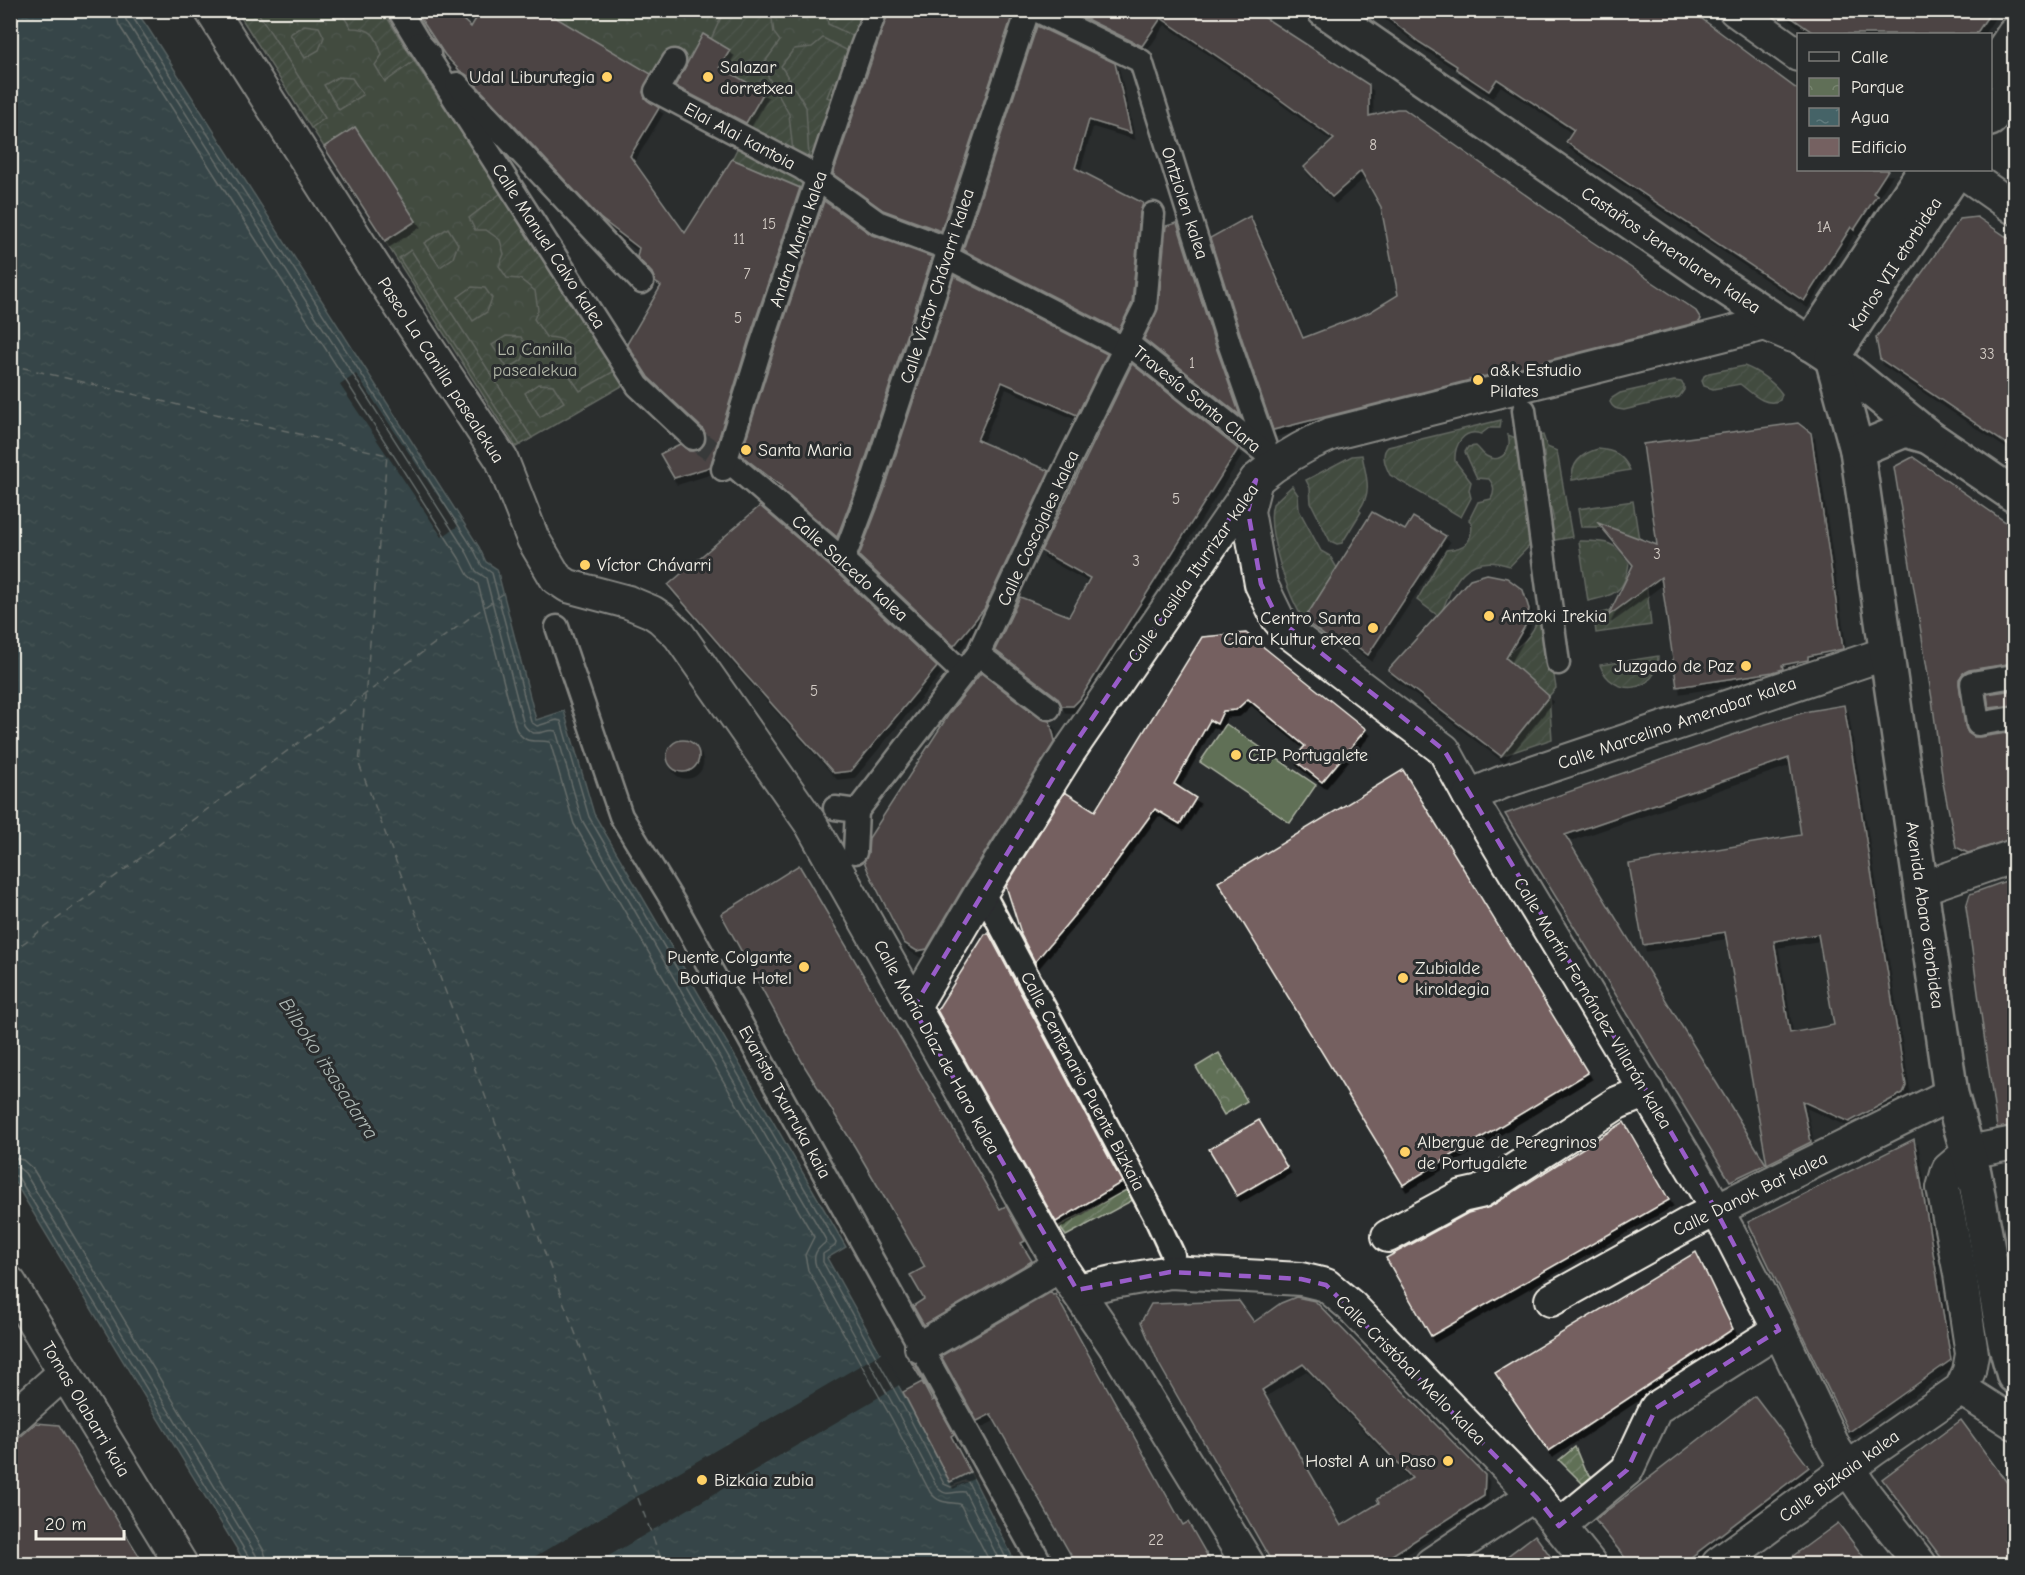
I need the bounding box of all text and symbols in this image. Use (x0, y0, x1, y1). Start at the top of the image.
legend (1797, 33, 1992, 171)
text: Calle (1851, 47, 1888, 68)
place label: Salazar dorretxea (720, 57, 794, 99)
place label: Udal Liburutegia (469, 67, 595, 88)
marker: Udal Liburutegia (600, 70, 614, 84)
marker: Salazar dorretxea (701, 70, 715, 84)
text: Parque (1851, 77, 1904, 98)
street label: Elai Alai kantoia (681, 98, 799, 175)
text: Agua (1851, 107, 1889, 128)
house number: 8 (1369, 136, 1377, 154)
text: Edificio (1851, 137, 1907, 158)
street label: Ontziolen kalea (1156, 144, 1213, 262)
street label: Calle Manuel Calvo kalea (487, 160, 610, 333)
street label: Andra Maria kalea (765, 168, 832, 310)
street label: Castaños Jeneralaren kalea (1577, 182, 1764, 318)
street label: Calle Víctor Chávarri kalea (896, 186, 979, 386)
street label: Karlos VII etorbidea (1844, 194, 1946, 335)
house number: 15 (762, 215, 776, 233)
house number: 1A (1817, 218, 1832, 236)
house number: 11 (733, 230, 745, 248)
house number: 7 (743, 265, 751, 283)
street label: Paseo La Canilla pasealekua (373, 274, 508, 467)
house number: 5 (734, 309, 742, 327)
park label: La Canilla pasealekua (493, 339, 577, 381)
street label: Travesía Santa Clara (1129, 341, 1265, 457)
house number: 33 (1979, 345, 1995, 363)
house number: 1 (1189, 354, 1195, 372)
place label: a&k Estudio Pilates (1490, 360, 1581, 402)
marker: a&k Estudio Pilates (1471, 373, 1485, 387)
place label: Santa Maria (758, 440, 852, 461)
marker: Santa Maria (739, 443, 753, 457)
street label: Calle Coscojales kalea (993, 447, 1084, 609)
street label: Calle Casilda Iturrizar kalea (1124, 480, 1263, 667)
house number: 5 (1172, 490, 1180, 508)
street label: Calle Salcedo kalea (787, 511, 912, 626)
house number: 3 (1653, 545, 1661, 563)
house number: 3 (1132, 552, 1140, 570)
place label: Víctor Chávarri (597, 555, 712, 576)
marker: Víctor Chávarri (578, 558, 592, 572)
place label: Antzoki Irekia (1501, 606, 1607, 627)
place label: Centro Santa Clara Kultur etxea (1223, 608, 1361, 650)
marker: Antzoki Irekia (1482, 609, 1496, 623)
marker: Centro Santa Clara Kultur etxea (1366, 621, 1380, 635)
place label: Juzgado de Paz (1614, 656, 1734, 677)
marker: Juzgado de Paz (1739, 659, 1753, 673)
street label: Calle Marcelino Amenabar kalea (1555, 673, 1799, 774)
house number: 5 (810, 682, 818, 700)
place label: CIP Portugalete (1248, 745, 1368, 766)
marker: CIP Portugalete (1229, 748, 1243, 762)
street label: Avenida Abaro etorbidea (1901, 820, 1948, 1010)
street label: Calle Martín Fernández Villarán kalea (1509, 874, 1676, 1133)
street label: Calle María Díaz de Haro kalea (869, 936, 1004, 1158)
place label: Puente Colgante Boutique Hotel (667, 947, 792, 989)
place label: Zubialde kiroldegia (1415, 958, 1490, 1000)
marker: Puente Colgante Boutique Hotel (797, 960, 811, 974)
street label: Calle Centenario Puente Bizkaia (1016, 968, 1149, 1194)
marker: Zubialde kiroldegia (1396, 971, 1410, 985)
water label: Bilboko itsasadarra (274, 993, 383, 1143)
street label: Evaristo Txurruka kaia (734, 1022, 835, 1182)
place label: Albergue de Peregrinos de Portugalete (1417, 1132, 1597, 1174)
marker: Albergue de Peregrinos de Portugalete (1398, 1145, 1412, 1159)
street label: Calle Danok Bat kalea (1669, 1148, 1831, 1241)
street label: Calle Cristóbal Mello kalea (1331, 1291, 1490, 1450)
street label: Tomas Olabarri kaia (37, 1338, 134, 1481)
street label: Calle Bizkaia kalea (1775, 1426, 1903, 1527)
place label: Hostel A un Paso (1305, 1451, 1436, 1472)
marker: Hostel A un Paso (1441, 1454, 1455, 1468)
place label: Bizkaia zubia (714, 1470, 814, 1491)
marker: Bizkaia zubia (695, 1473, 709, 1487)
scale bar (36, 1503, 124, 1541)
text: 20 m (45, 1514, 86, 1535)
house number: 22 (1148, 1531, 1164, 1549)

